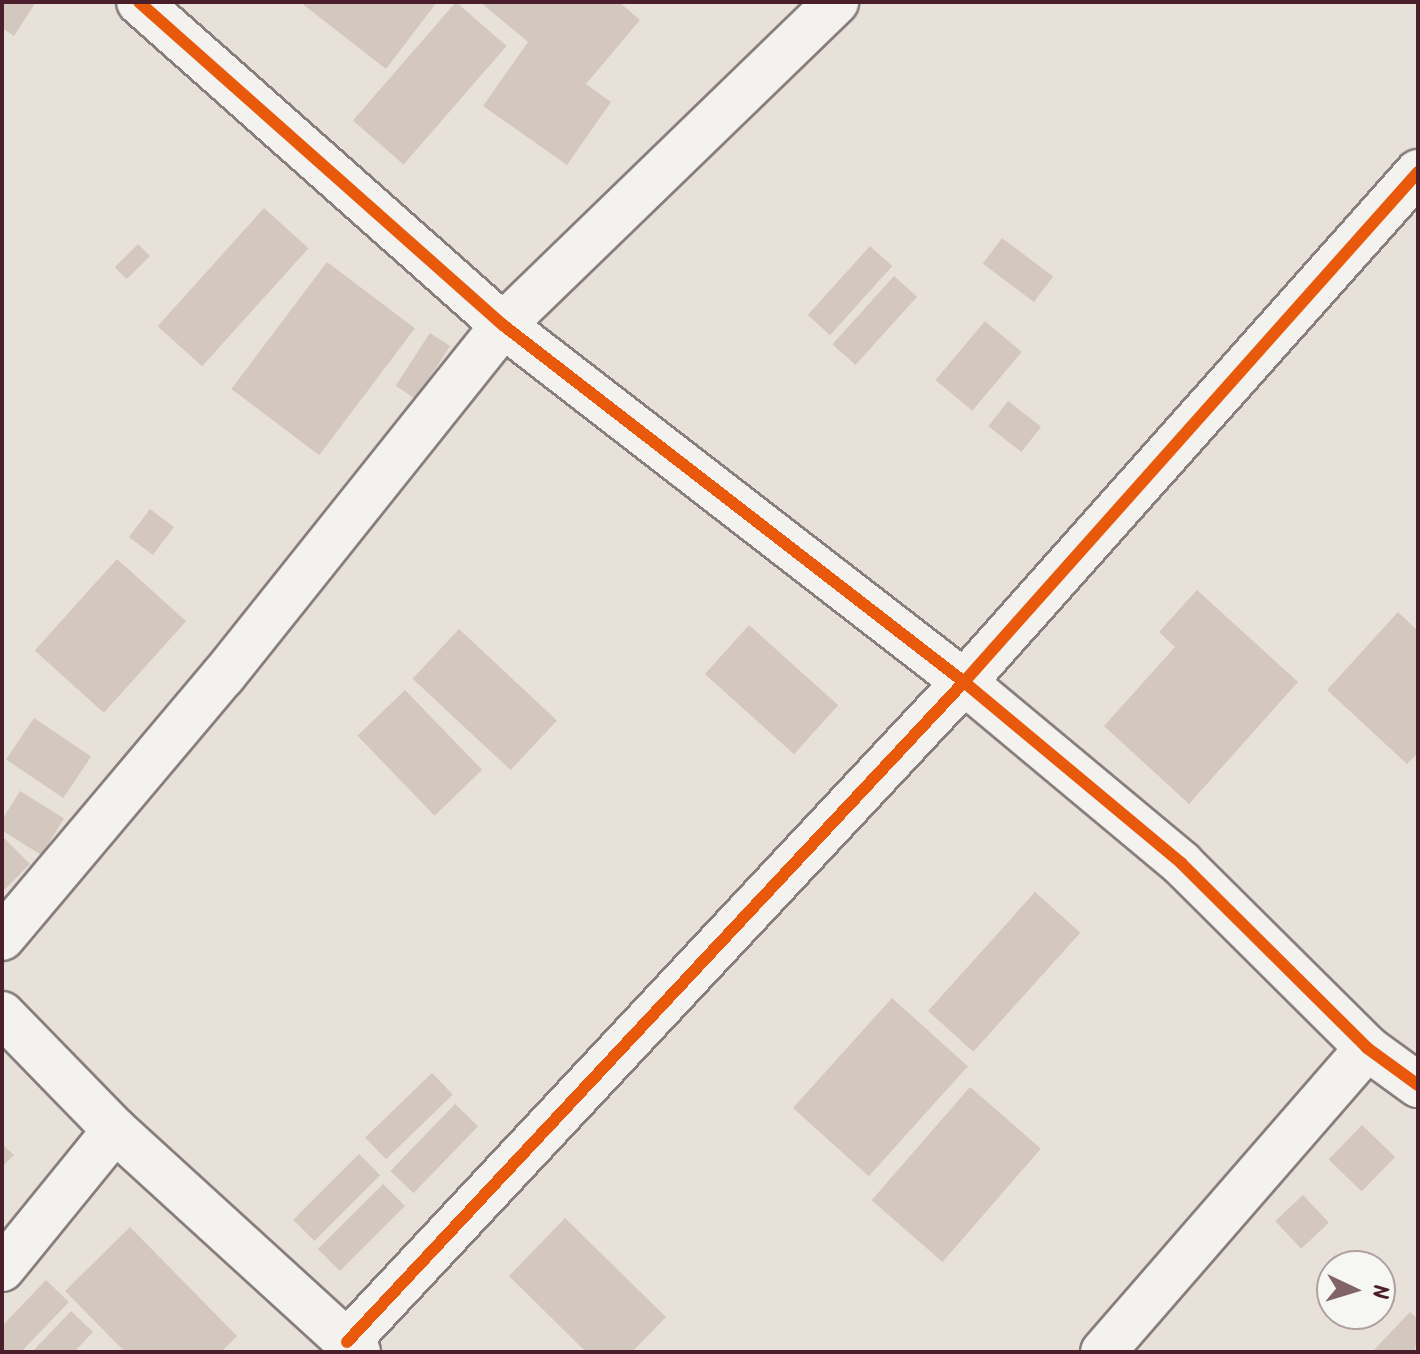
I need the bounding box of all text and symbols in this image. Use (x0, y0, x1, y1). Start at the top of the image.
north arrow (1316, 1250, 1396, 1330)
text: N (1361, 1283, 1396, 1300)

